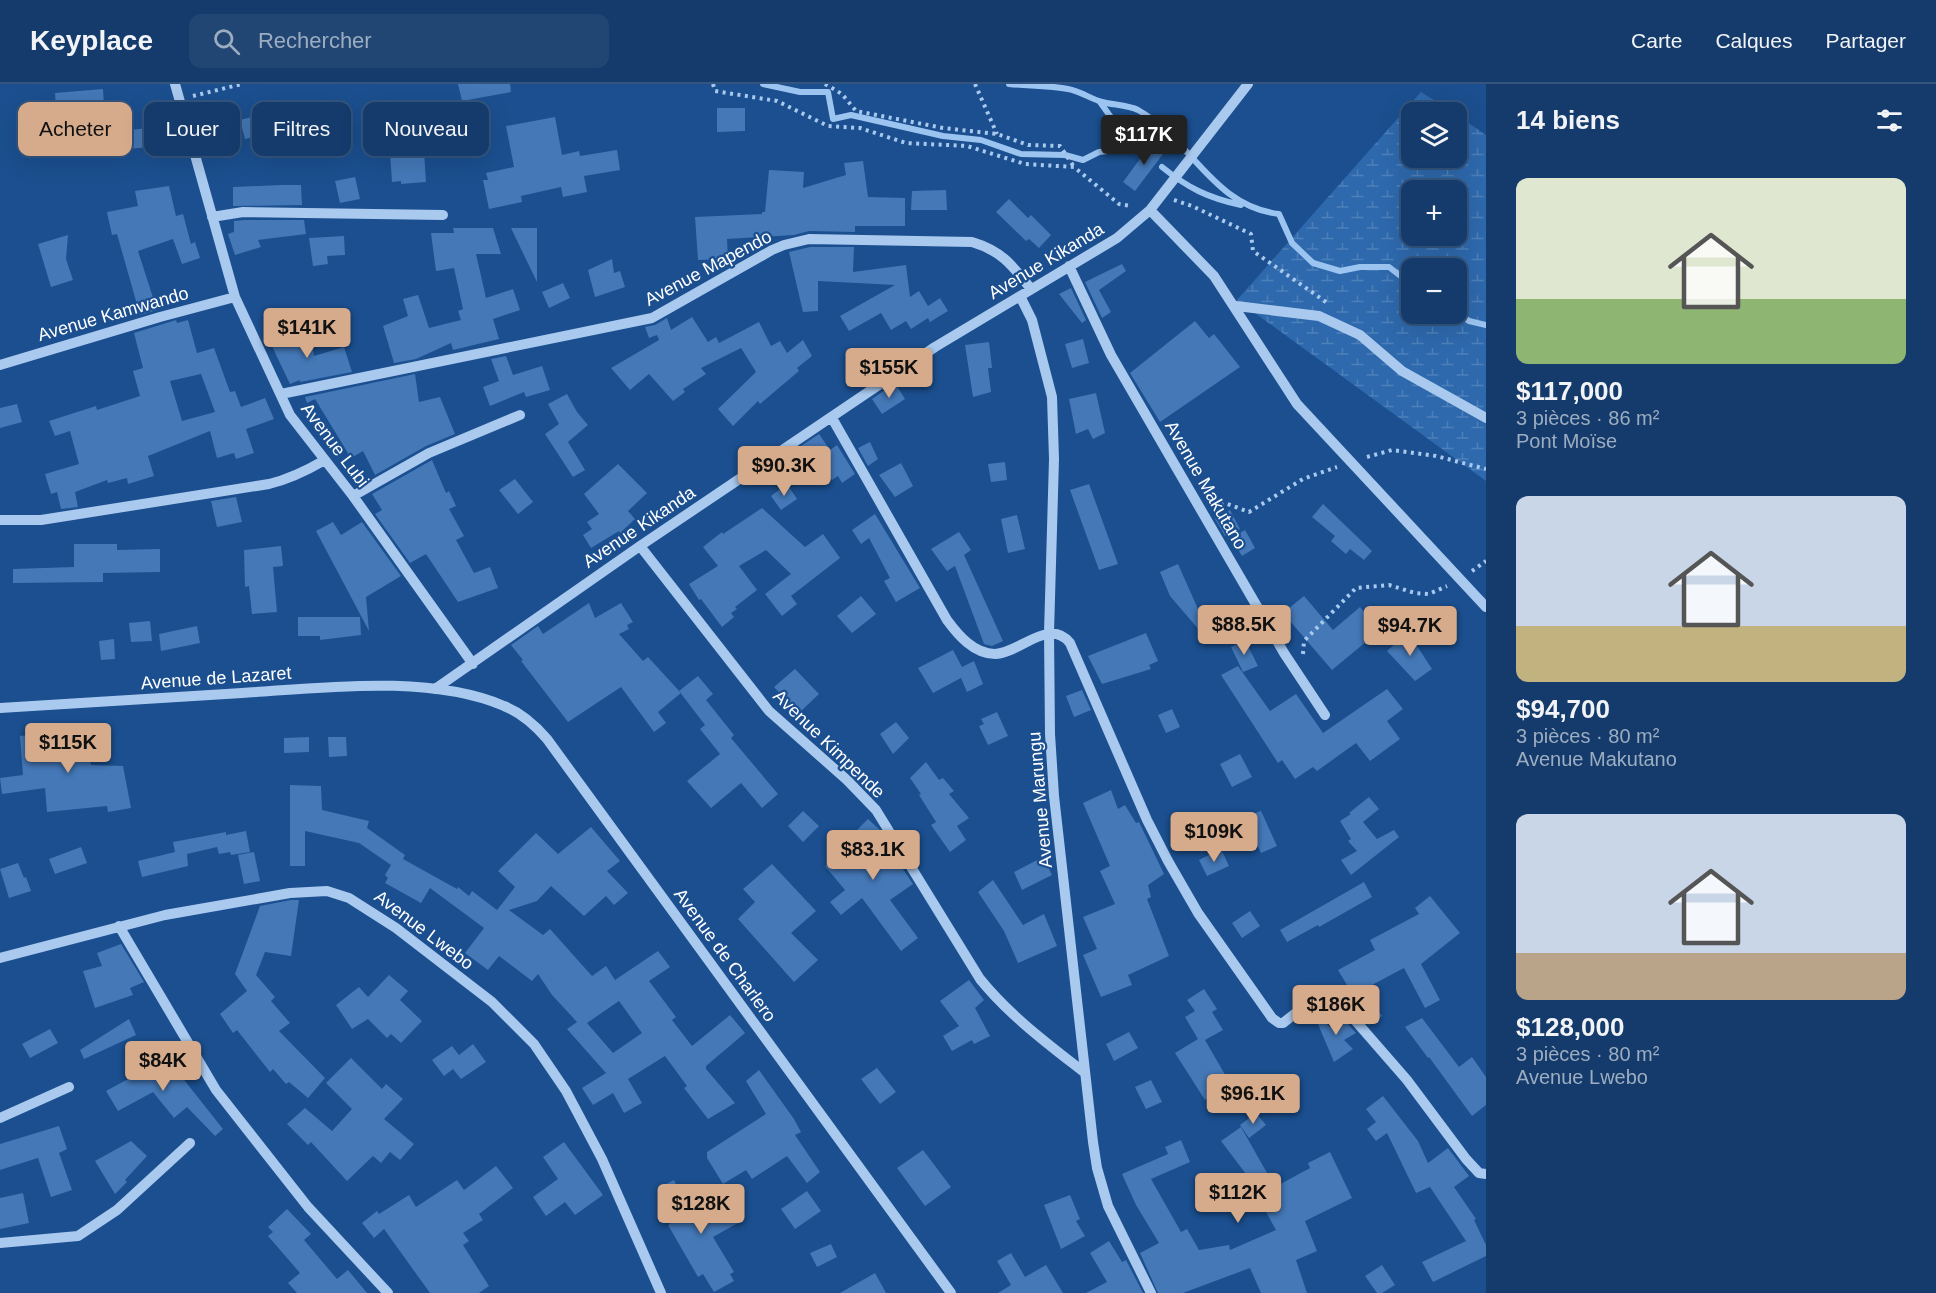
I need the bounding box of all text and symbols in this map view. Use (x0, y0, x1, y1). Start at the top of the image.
search box (189, 14, 609, 68)
text: Keyplace (30, 25, 153, 56)
icon: search (210, 25, 243, 58)
text: Rechercher (258, 28, 372, 53)
text: Carte (1631, 29, 1682, 52)
text: Calques (1715, 29, 1792, 52)
text: Partager (1825, 29, 1906, 52)
chip: Acheter (18, 102, 132, 156)
chip: Louer (144, 102, 240, 156)
chip: Filtres (252, 102, 351, 156)
chip: Nouveau (363, 102, 489, 156)
map controls (1401, 102, 1467, 324)
button: layers (1401, 102, 1467, 168)
icon: filters (1873, 104, 1906, 137)
text: 14 biens (1516, 105, 1620, 135)
pin: $117K (1102, 115, 1186, 166)
text: $117K (1115, 123, 1173, 145)
button: + (1401, 180, 1467, 246)
icon: home (1657, 217, 1765, 325)
street label: Avenue Kikanda (985, 218, 1108, 303)
street label: Avenue Mapendo (641, 226, 775, 310)
button: − (1401, 258, 1467, 324)
street label: Avenue Kamwando (35, 283, 191, 345)
pin: $141K (265, 308, 349, 359)
text: $141K (278, 316, 336, 338)
pin: $155K (847, 348, 931, 399)
text: $155K (860, 356, 918, 378)
text: $117,000 (1516, 376, 1623, 406)
street label: Avenue Lubi (297, 399, 373, 491)
text: 3 pièces · 86 m² (1516, 407, 1659, 429)
street label: Avenue Makutano (1161, 417, 1251, 553)
text: Pont Moïse (1516, 430, 1617, 452)
pin: $90.3K (735, 446, 833, 497)
text: $90.3K (752, 454, 816, 476)
street label: Avenue Kikanda (579, 482, 700, 572)
icon: home (1657, 535, 1765, 643)
pin: $88.5K (1195, 605, 1293, 656)
pin: $94.7K (1361, 606, 1459, 657)
text: $88.5K (1212, 613, 1276, 635)
text: $94.7K (1378, 614, 1442, 636)
street label: Avenue de Lazaret (140, 663, 292, 693)
street label: Avenue Kimpende (769, 686, 889, 802)
text: $94,700 (1516, 694, 1610, 724)
pin: $115K (26, 723, 110, 774)
text: 3 pièces · 80 m² (1516, 725, 1659, 747)
text: $115K (39, 731, 97, 753)
street label: Avenue Marungu (1024, 731, 1056, 869)
text: Avenue Makutano (1516, 748, 1677, 770)
pin: $109K (1172, 812, 1256, 863)
text: $109K (1185, 820, 1243, 842)
pin: $83.1K (824, 830, 922, 881)
text: $83.1K (841, 838, 905, 860)
icon: home (1657, 853, 1765, 961)
street label: Avenue de Charlero (670, 884, 780, 1026)
street label: Avenue Lwebo (371, 886, 477, 974)
pin: $186K (1294, 985, 1378, 1036)
text: $186K (1307, 993, 1365, 1015)
text: $128,000 (1516, 1012, 1624, 1042)
pin: $84K (127, 1041, 199, 1092)
text: 3 pièces · 80 m² (1516, 1043, 1659, 1065)
text: $84K (139, 1049, 187, 1071)
text: Avenue Lwebo (1516, 1066, 1648, 1088)
pin: $96.1K (1204, 1074, 1302, 1125)
text: $96.1K (1221, 1082, 1285, 1104)
pin: $112K (1196, 1173, 1280, 1224)
text: $112K (1209, 1181, 1267, 1203)
pin: $128K (659, 1184, 743, 1235)
text: $128K (672, 1192, 730, 1214)

